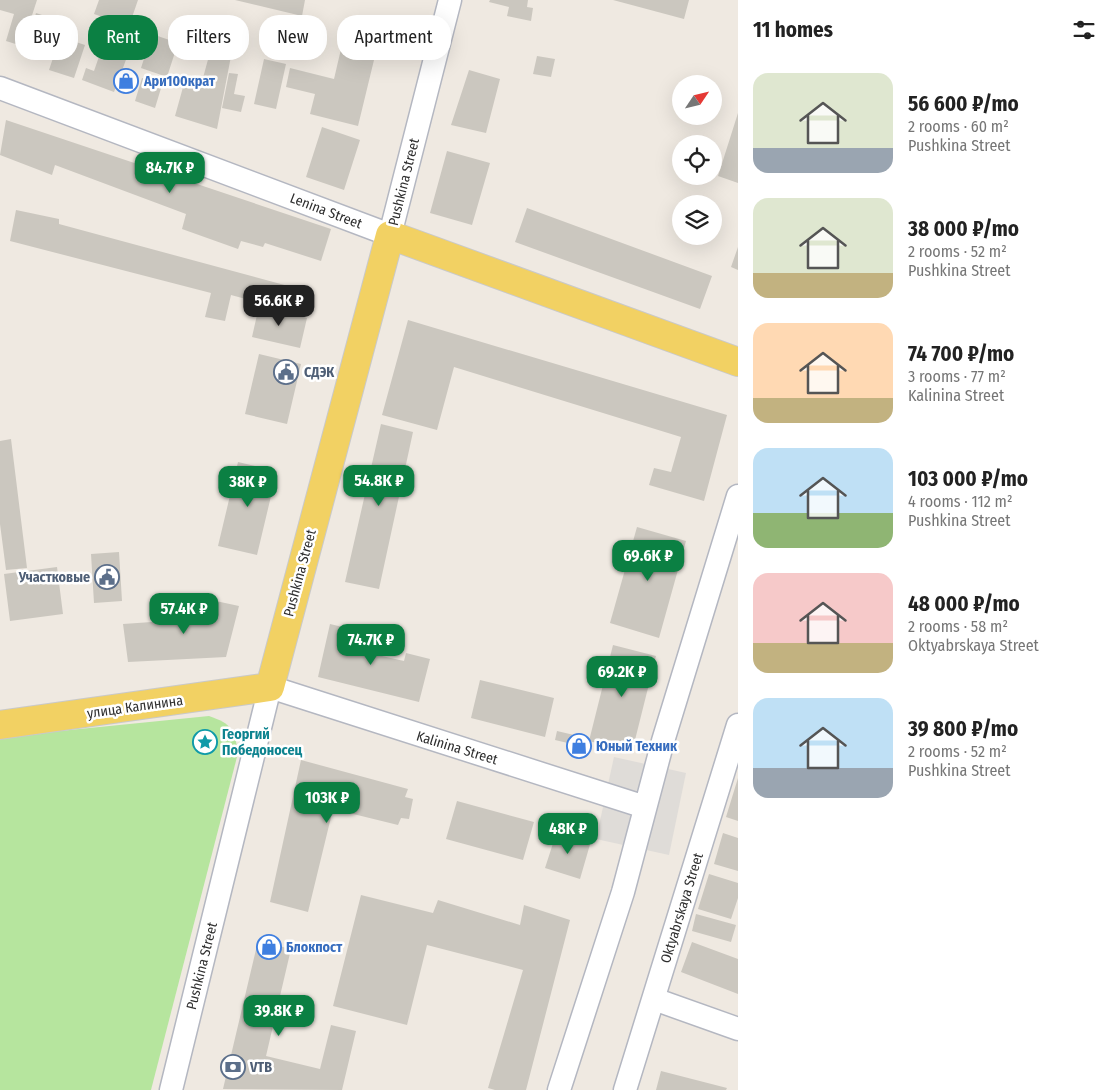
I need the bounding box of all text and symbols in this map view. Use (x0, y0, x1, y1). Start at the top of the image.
chip: Buy (15, 15, 78, 60)
chip: Rent (88, 15, 158, 60)
chip: Filters (168, 15, 249, 60)
chip: New (259, 15, 327, 60)
chip: Apartment (337, 15, 451, 60)
icon: filters (1070, 16, 1098, 44)
text: 11 homes (753, 17, 833, 43)
shop icon: Ари100крат (113, 68, 139, 94)
place label: Ари100крат (143, 73, 216, 90)
north arrow (672, 75, 722, 125)
map controls (672, 75, 722, 245)
text: 56 600 ₽/mo (908, 91, 1019, 117)
icon: home (793, 93, 853, 153)
text: 2 rooms · 60 m² (908, 117, 1009, 136)
button: locate (672, 135, 722, 185)
street label: Pushkina Street (385, 136, 423, 228)
text: Pushkina Street (908, 136, 1010, 155)
pin: 84.7K ₽ (124, 152, 216, 194)
text: 84.7K ₽ (146, 158, 194, 177)
street label: Lenina Street (288, 190, 365, 233)
button: layers (672, 195, 722, 245)
text: 38 000 ₽/mo (908, 216, 1019, 242)
icon: home (793, 218, 853, 278)
text: 2 rooms · 52 m² (908, 242, 1007, 261)
text: Pushkina Street (908, 261, 1010, 280)
pin: 56.6K ₽ (233, 284, 325, 327)
text: 56.6K ₽ (254, 291, 304, 310)
text: 74 700 ₽/mo (908, 341, 1014, 367)
icon: home (793, 343, 853, 403)
public building icon: СДЭК (273, 359, 299, 385)
place label: СДЭК (304, 364, 335, 381)
text: 3 rooms · 77 m² (908, 367, 1006, 386)
text: Kalinina Street (908, 386, 1004, 405)
pin: 54.8K ₽ (333, 464, 425, 507)
pin: 38K ₽ (213, 466, 283, 508)
text: 103 000 ₽/mo (908, 466, 1028, 492)
icon: home (793, 468, 853, 528)
text: 54.8K ₽ (354, 471, 404, 490)
text: 38K ₽ (229, 472, 267, 491)
text: 4 rooms · 112 m² (908, 492, 1013, 511)
text: Pushkina Street (908, 511, 1010, 530)
street label: Pushkina Street (280, 527, 320, 619)
pin: 69.6K ₽ (602, 540, 694, 582)
text: 69.6K ₽ (623, 546, 673, 565)
public building icon: Участковые (94, 564, 120, 590)
place label: Участковые (18, 569, 90, 586)
text: 48 000 ₽/mo (908, 591, 1020, 617)
pin: 57.4K ₽ (138, 592, 230, 635)
icon: home (793, 593, 853, 653)
text: 57.4K ₽ (160, 599, 208, 618)
text: 2 rooms · 58 m² (908, 617, 1008, 636)
pin: 74.7K ₽ (325, 624, 417, 666)
text: 74.7K ₽ (348, 630, 394, 649)
text: Oktyabrskaya Street (908, 636, 1039, 655)
pin: 69.2K ₽ (576, 656, 668, 698)
text: 69.2K ₽ (598, 662, 646, 681)
street label: улица Калинина (86, 692, 184, 722)
text: 39 800 ₽/mo (908, 716, 1018, 742)
icon: home (793, 718, 853, 778)
place label: Георгий Победоносец (222, 726, 303, 759)
street label: Kalinina Street (414, 728, 500, 769)
place icon: Георгий Победоносец (192, 729, 218, 755)
shop icon: Юный Техник (566, 733, 592, 759)
place label: Юный Техник (596, 738, 678, 755)
text: 2 rooms · 52 m² (908, 742, 1007, 761)
text: Pushkina Street (908, 761, 1010, 780)
pin: 103K ₽ (286, 782, 368, 824)
text: 103K ₽ (305, 788, 349, 807)
pin: 48K ₽ (533, 812, 603, 855)
text: 48K ₽ (549, 819, 587, 838)
street label: Oktyabrskaya Street (657, 850, 707, 965)
street label: Pushkina Street (183, 920, 221, 1012)
shop icon: Блокпост (256, 934, 282, 960)
place label: Блокпост (286, 939, 343, 956)
pin: 39.8K ₽ (233, 994, 325, 1037)
text: 39.8K ₽ (254, 1001, 304, 1020)
bank icon: VTB (220, 1054, 246, 1080)
place label: VTB (249, 1059, 272, 1076)

